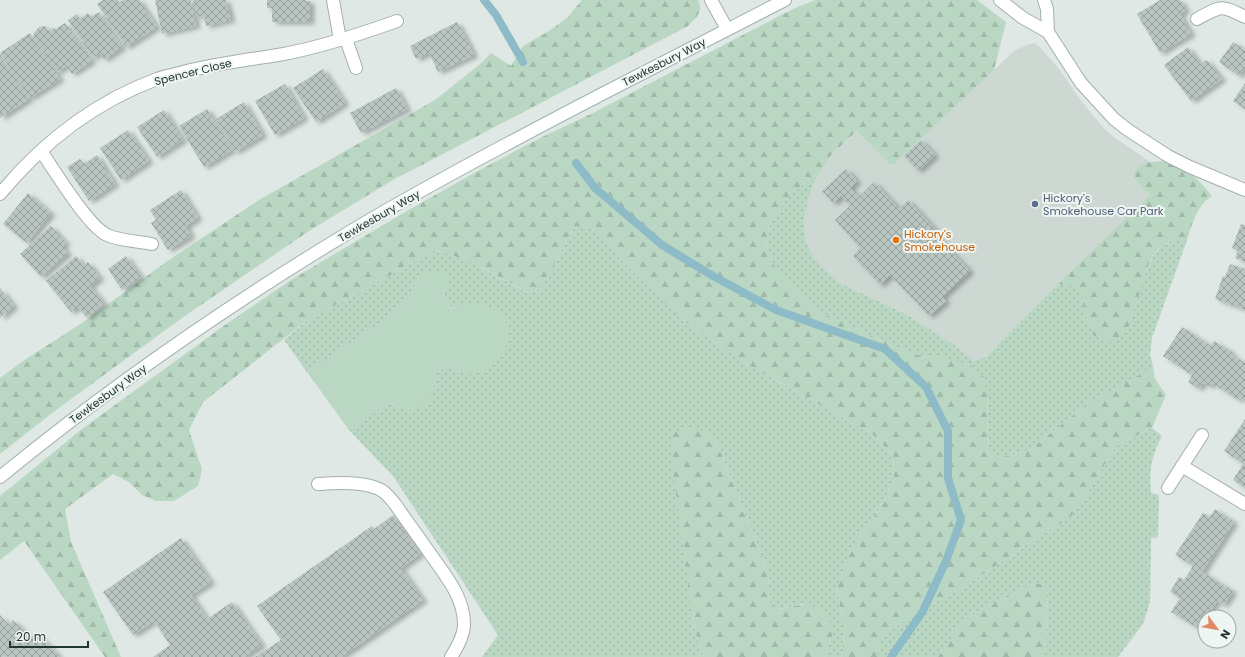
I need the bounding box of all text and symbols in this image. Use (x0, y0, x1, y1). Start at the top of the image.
street label: Tewkesbury Way (619, 34, 709, 90)
street label: Spencer Close (153, 55, 233, 89)
street label: Tewkesbury Way (335, 186, 424, 246)
place label: Hickory's Smokehouse Car Park (1043, 190, 1164, 219)
marker: Hickory's Smokehouse Car Park (1030, 199, 1040, 209)
place label: Hickory's Smokehouse (904, 226, 975, 255)
marker: Hickory's Smokehouse (891, 235, 901, 245)
street label: Tewkesbury Way (66, 360, 151, 428)
north arrow (1197, 609, 1237, 649)
scale bar (10, 623, 88, 649)
text: N (1217, 627, 1234, 642)
text: 20 m (16, 628, 46, 645)

